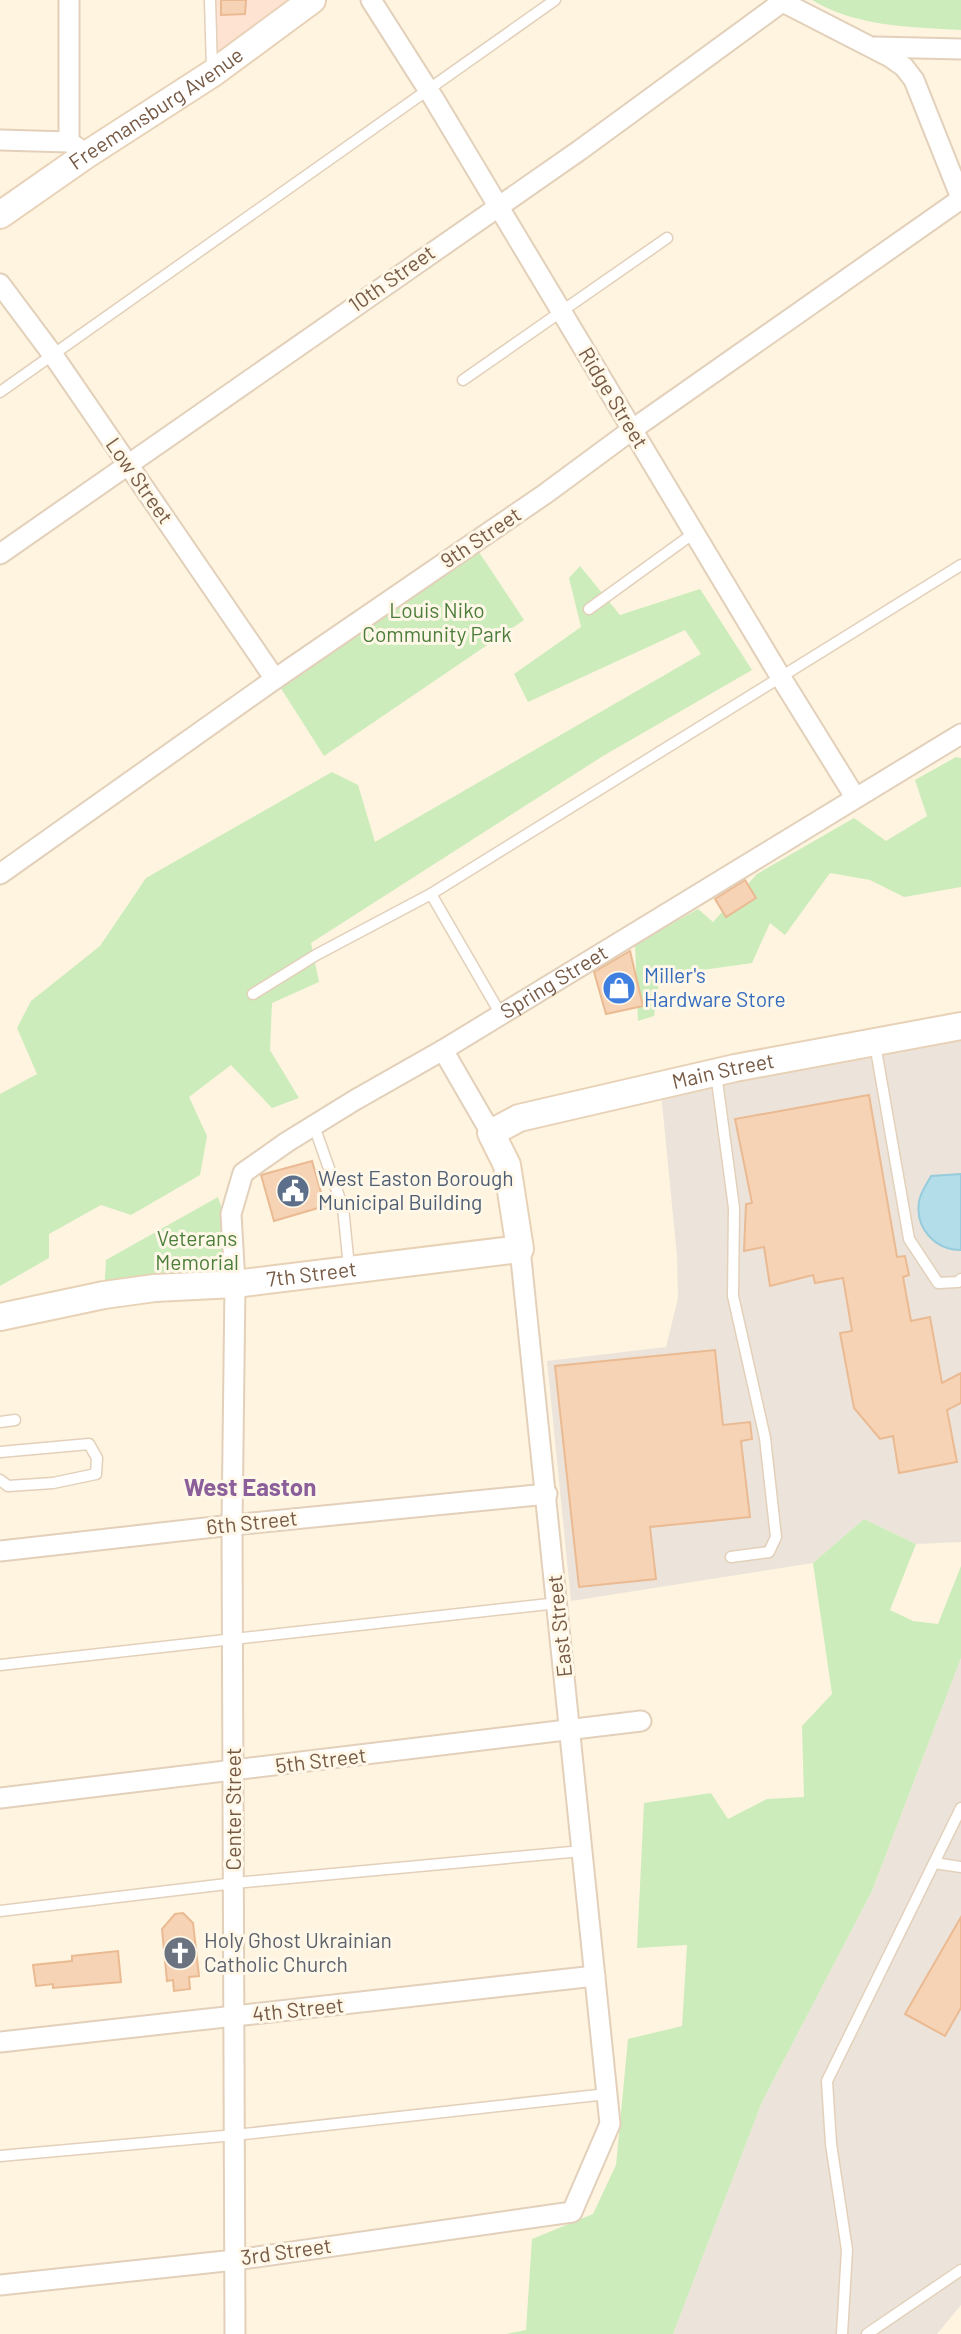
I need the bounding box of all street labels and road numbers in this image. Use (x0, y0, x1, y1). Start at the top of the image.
street label: Freemansburg Avenue (64, 41, 248, 174)
street label: 10th Street (343, 239, 439, 317)
street label: Ridge Street (574, 342, 654, 452)
street label: Low Street (101, 432, 179, 528)
street label: 9th Street (435, 501, 525, 573)
street label: Spring Street (495, 939, 612, 1023)
street label: Main Street (669, 1047, 776, 1093)
street label: 7th Street (265, 1255, 358, 1291)
street label: 6th Street (205, 1504, 299, 1539)
street label: East Street (541, 1574, 576, 1679)
street label: 5th Street (274, 1742, 368, 1777)
street label: Center Street (220, 1748, 245, 1870)
street label: 4th Street (251, 1991, 345, 2026)
street label: 3rd Street (239, 2232, 333, 2269)

